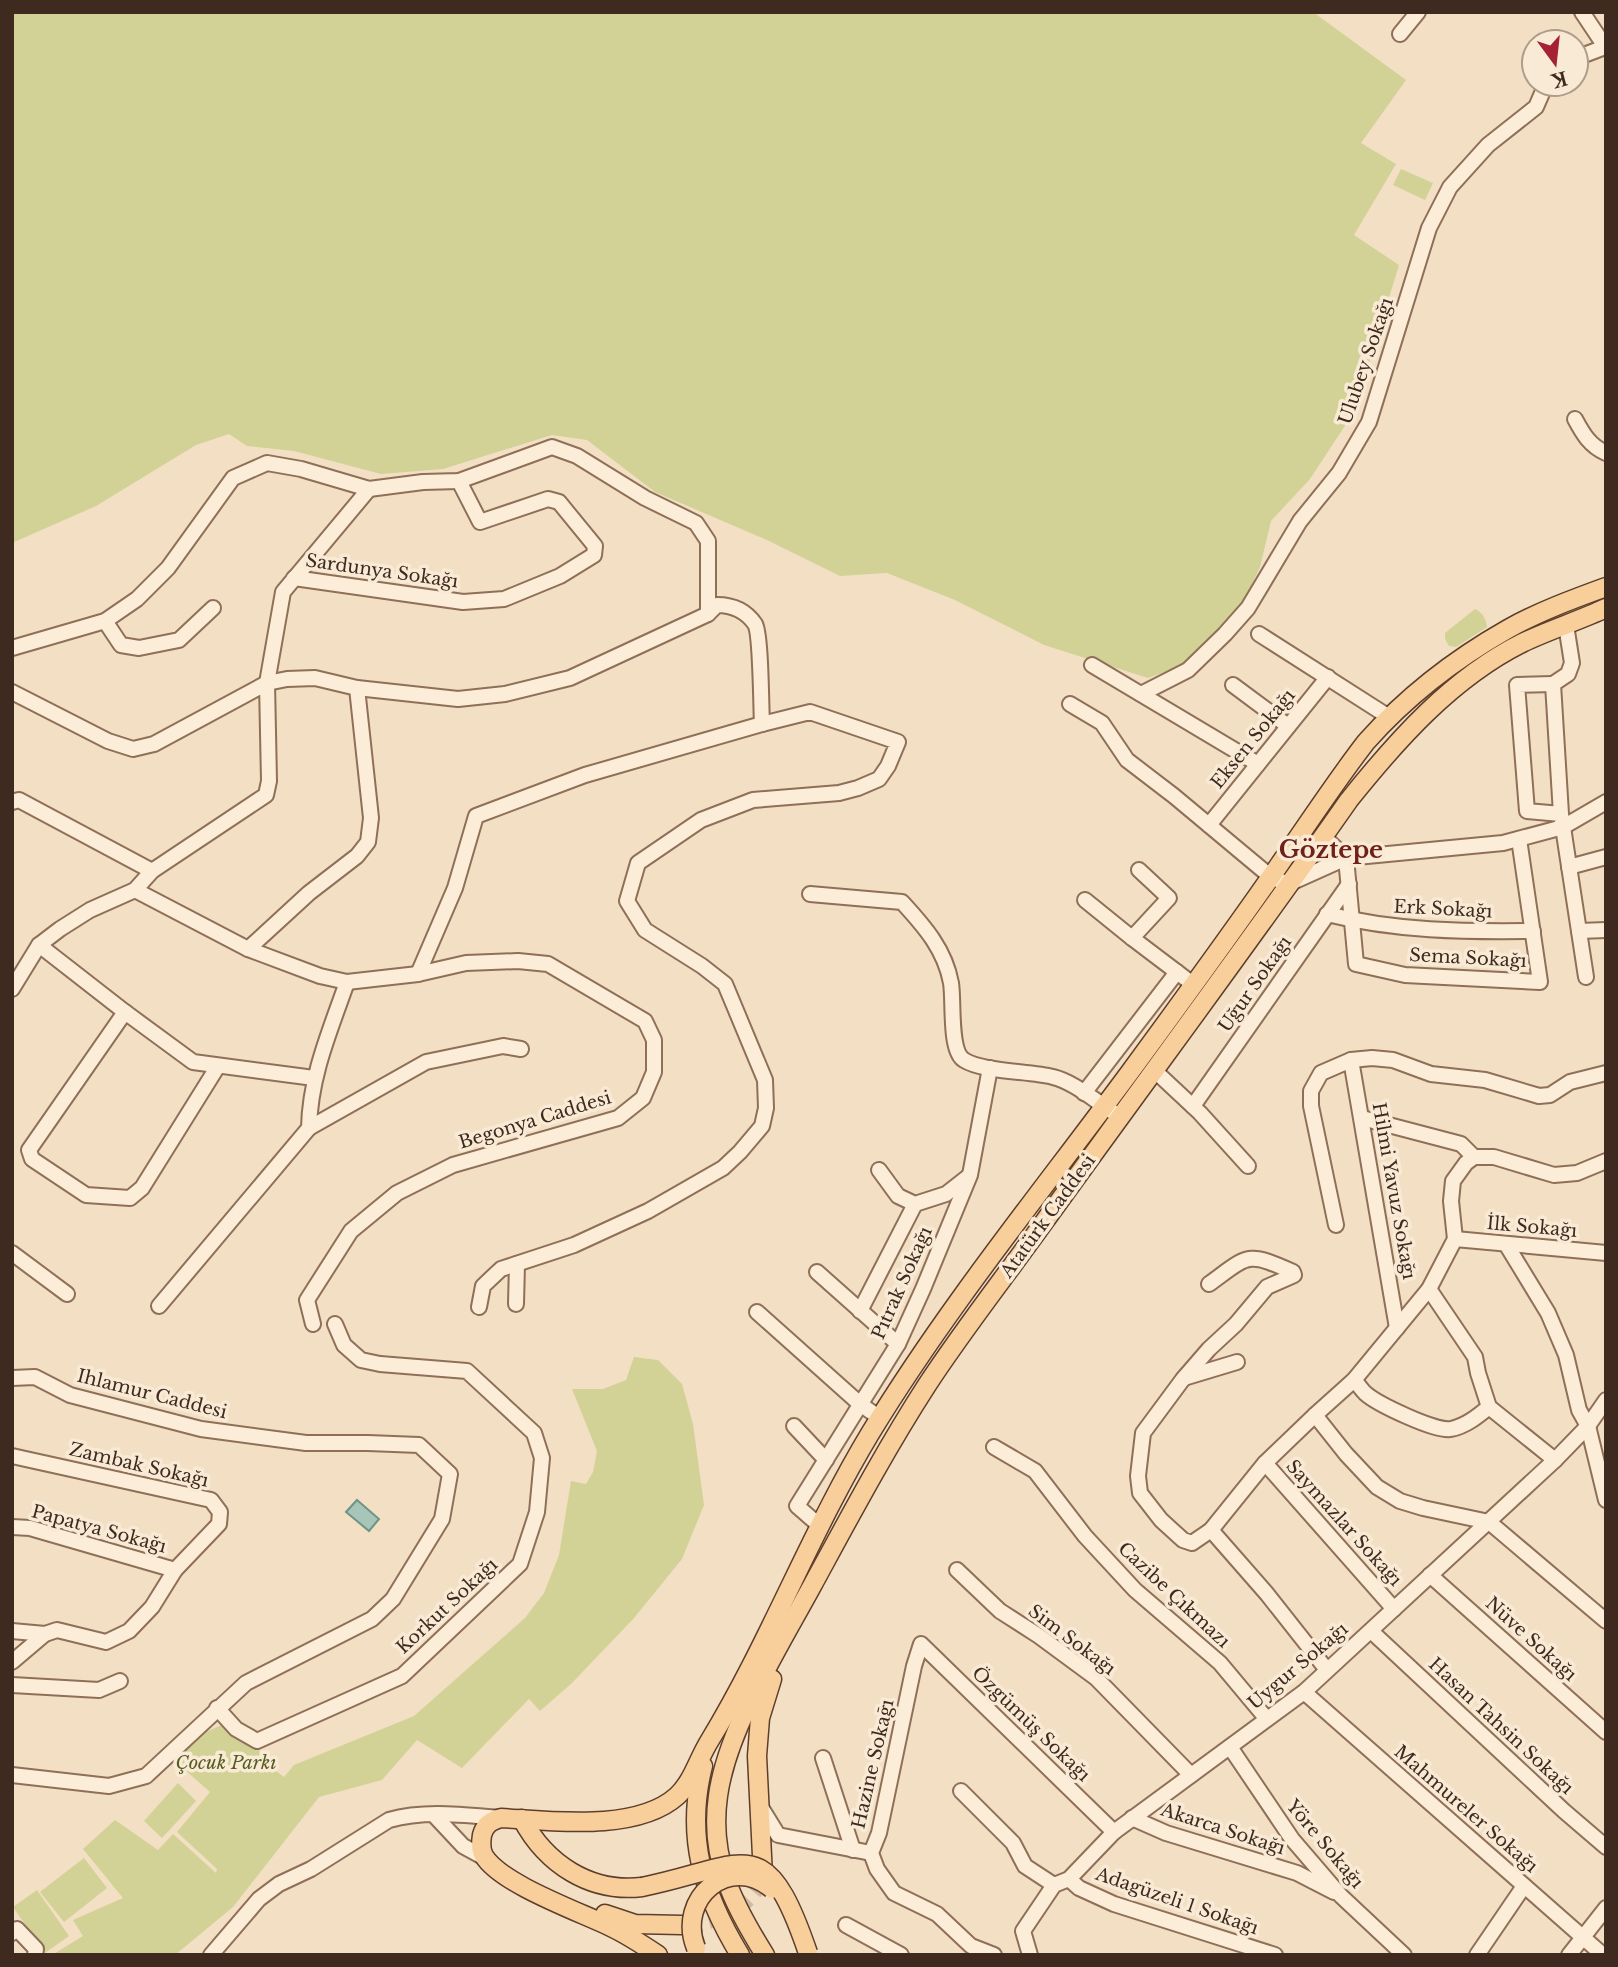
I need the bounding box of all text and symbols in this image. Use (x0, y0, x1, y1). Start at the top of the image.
north arrow (1520, 28, 1590, 98)
text: K (1547, 66, 1570, 92)
street label: Ulubey Sokağı (1334, 295, 1398, 427)
street label: Sardunya Sokağı (304, 549, 460, 593)
street label: Eksen Sokağı (1206, 685, 1300, 793)
district label: Göztepe (1279, 835, 1383, 864)
street label: Erk Sokağı (1393, 895, 1493, 923)
street label: Uğur Sokağı (1214, 932, 1296, 1036)
street label: Sema Sokağı (1409, 944, 1527, 972)
street label: Begonya Caddesi (456, 1086, 614, 1154)
street label: Hilmi Yavuz Sokağı (1368, 1101, 1420, 1281)
street label: Atatürk Caddesi (995, 1150, 1100, 1283)
street label: İlk Sokağı (1486, 1211, 1578, 1242)
street label: Pıtrak Sokağı (867, 1223, 937, 1343)
street label: Ihlamur Caddesi (75, 1365, 229, 1423)
street label: Zambak Sokağı (67, 1438, 211, 1492)
street label: Saymazlar Sokağı (1281, 1455, 1407, 1591)
street label: Papatya Sokağı (29, 1500, 169, 1558)
street label: Cazibe Çıkmazı (1113, 1538, 1235, 1652)
street label: Korkut Sokağı (392, 1554, 502, 1658)
street label: Nüve Sokağı (1481, 1592, 1581, 1686)
street label: Sim Sokağı (1024, 1600, 1120, 1680)
street label: Uygur Sokağı (1244, 1618, 1352, 1714)
street label: Hasan Tahsin Sokağı (1424, 1653, 1578, 1799)
street label: Özgümüş Sokağı (967, 1661, 1095, 1786)
street label: Hazine Sokaḡı (847, 1697, 899, 1831)
street label: Mahmureler Sokağı (1390, 1741, 1542, 1877)
park label: Çocuk Parkı (176, 1752, 276, 1774)
street label: Yöre Sokağı (1281, 1795, 1368, 1893)
street label: Akarca Sokağı (1157, 1798, 1288, 1859)
street label: Adagüzeli 1 Sokaḡı (1092, 1862, 1261, 1939)

